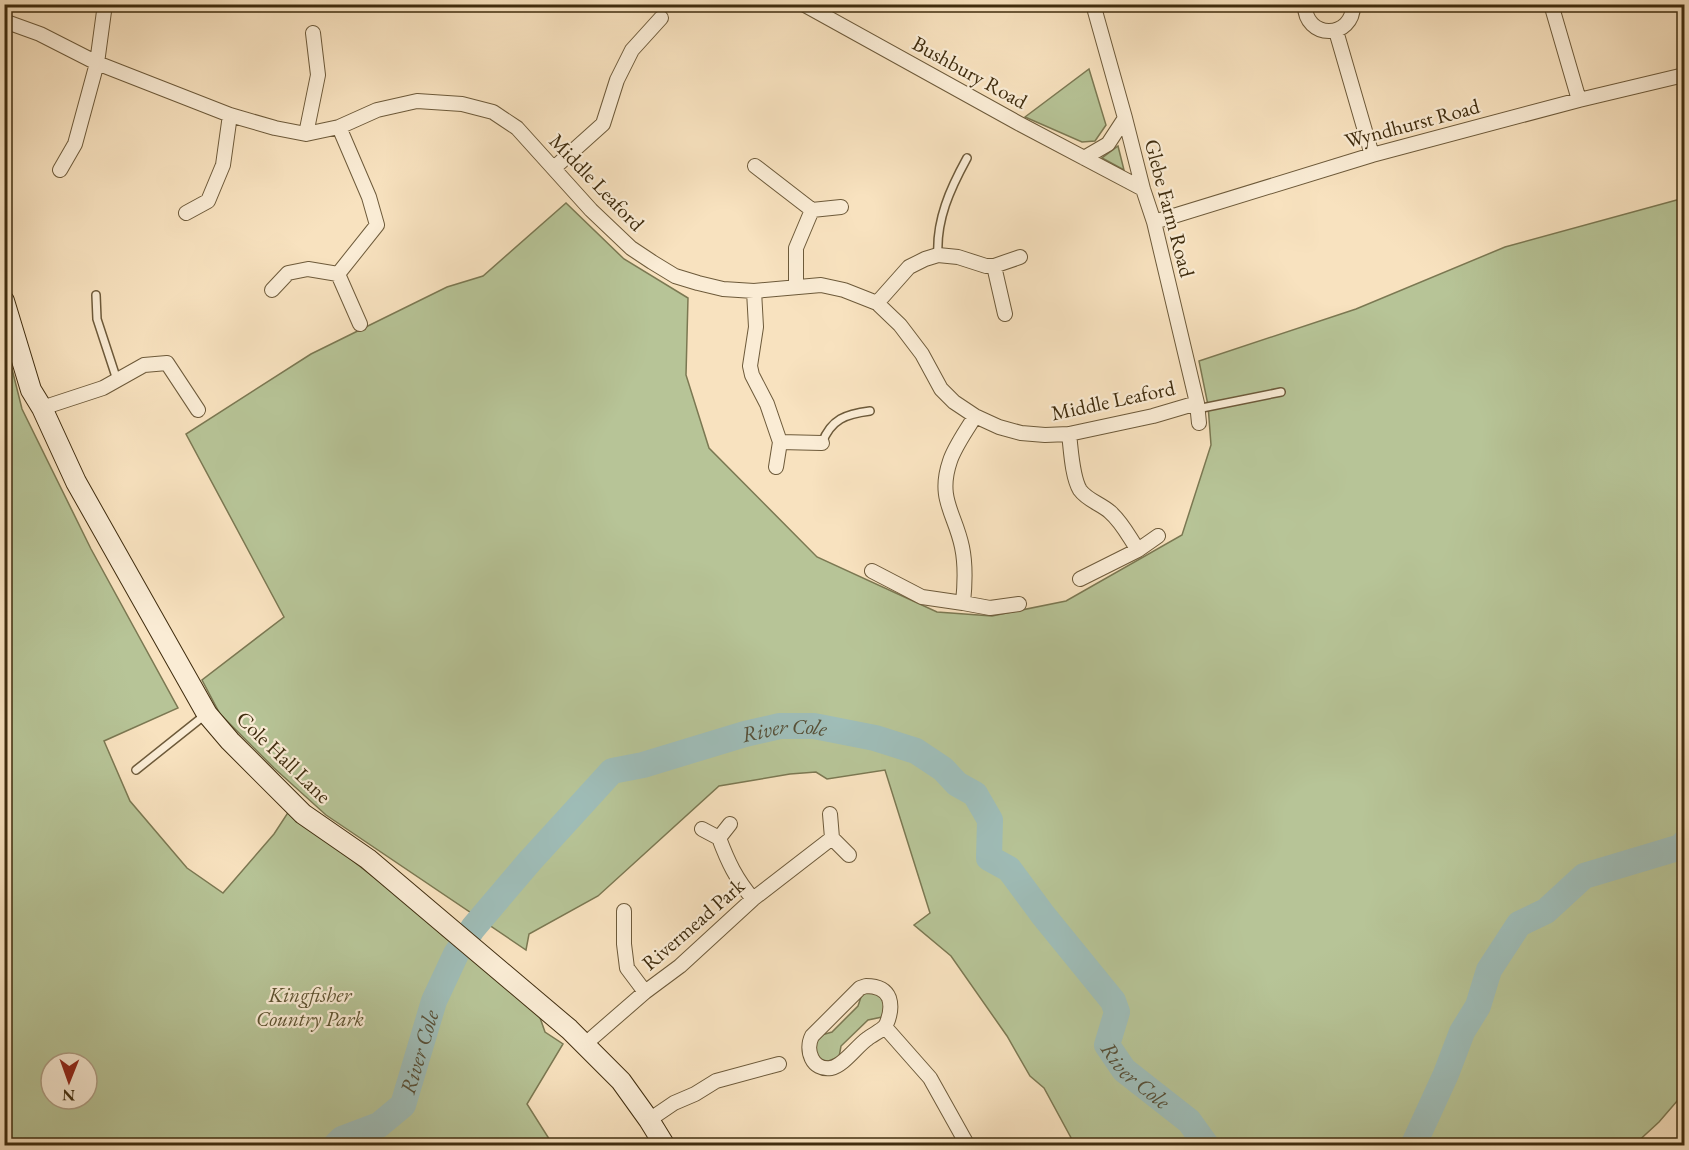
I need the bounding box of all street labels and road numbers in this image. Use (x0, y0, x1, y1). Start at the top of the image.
street label: Bushbury Road (908, 29, 1033, 115)
street label: Wyndhurst Road (1342, 92, 1483, 154)
street label: Middle Leaford (544, 127, 651, 237)
street label: Glebe Farm Road (1139, 136, 1201, 280)
street label: Middle Leaford (1049, 374, 1178, 426)
street label: Cole Hall Lane (231, 705, 337, 809)
street label: Rivermead Park (636, 871, 751, 976)

